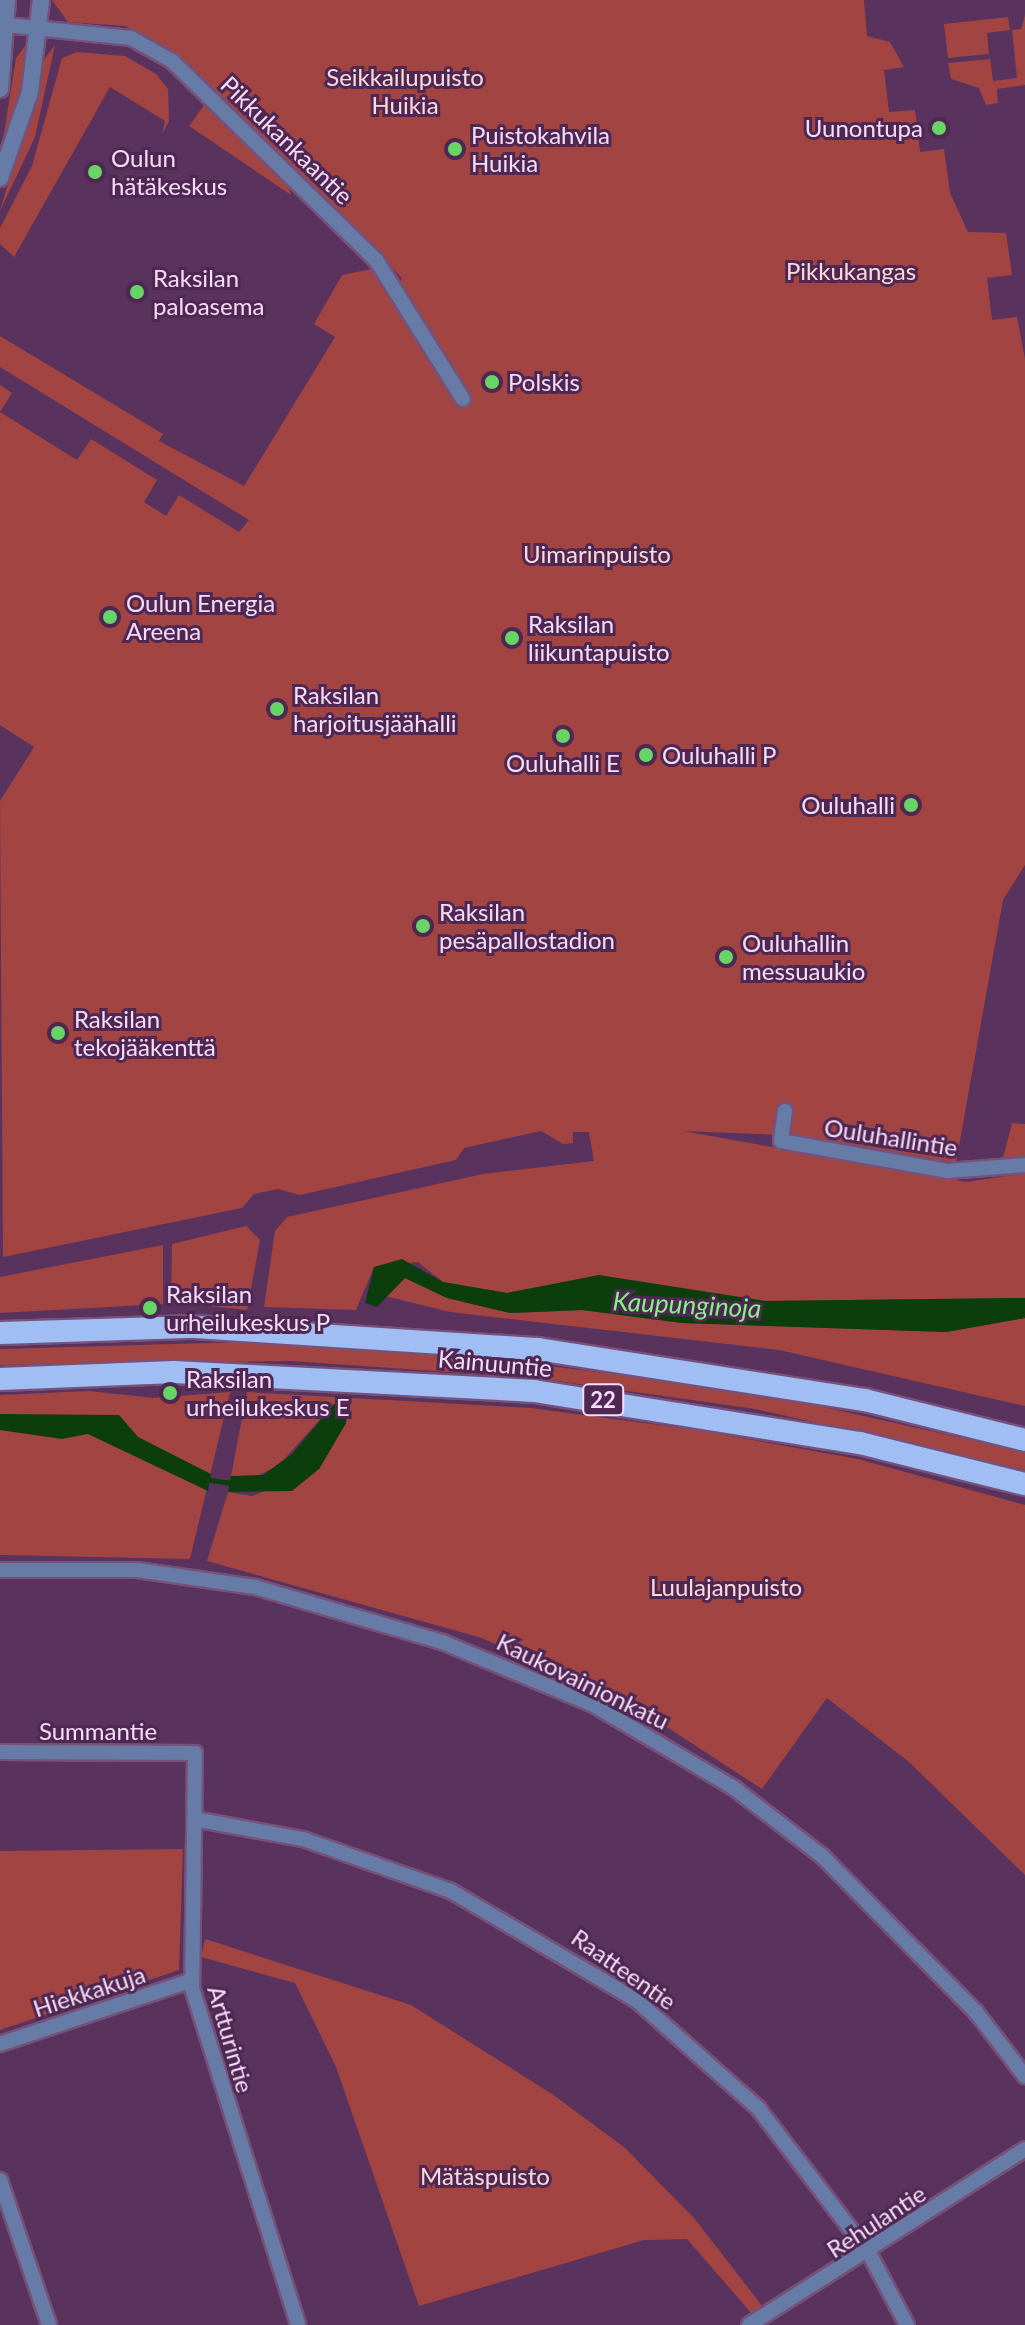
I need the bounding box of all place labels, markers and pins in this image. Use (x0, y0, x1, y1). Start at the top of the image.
place label: Uunontupa (805, 114, 923, 142)
marker: Uunontupa (930, 119, 948, 137)
place label: Puistokahvila Huikia (471, 121, 610, 177)
marker: Puistokahvila Huikia (446, 140, 464, 158)
place label: Oulun hätäkeskus (111, 144, 227, 200)
marker: Oulun hätäkeskus (86, 163, 104, 181)
place label: Raksilan paloasema (153, 264, 264, 320)
marker: Raksilan paloasema (128, 283, 146, 301)
place label: Polskis (508, 368, 580, 396)
marker: Polskis (483, 373, 501, 391)
place label: Oulun Energia Areena (126, 589, 275, 645)
marker: Oulun Energia Areena (101, 608, 119, 626)
place label: Raksilan liikuntapuisto (528, 610, 670, 666)
marker: Raksilan liikuntapuisto (503, 629, 521, 647)
place label: Raksilan harjoitusjäähalli (293, 681, 457, 737)
marker: Raksilan harjoitusjäähalli (268, 700, 286, 718)
marker: Ouluhalli E (554, 727, 572, 745)
place label: Ouluhalli P (662, 741, 776, 769)
marker: Ouluhalli P (637, 746, 655, 764)
place label: Ouluhalli E (506, 749, 620, 777)
place label: Ouluhalli (801, 791, 895, 819)
marker: Ouluhalli (902, 796, 920, 814)
place label: Raksilan pesäpallostadion (439, 898, 615, 954)
marker: Raksilan pesäpallostadion (414, 917, 432, 935)
place label: Ouluhallin messuaukio (742, 929, 865, 985)
marker: Ouluhallin messuaukio (717, 948, 735, 966)
place label: Raksilan tekojääkenttä (74, 1005, 216, 1061)
marker: Raksilan tekojääkenttä (49, 1024, 67, 1042)
place label: Raksilan urheilukeskus P (166, 1280, 330, 1336)
marker: Raksilan urheilukeskus P (141, 1299, 159, 1317)
place label: Raksilan urheilukeskus E (186, 1365, 350, 1421)
marker: Raksilan urheilukeskus E (161, 1384, 179, 1402)

